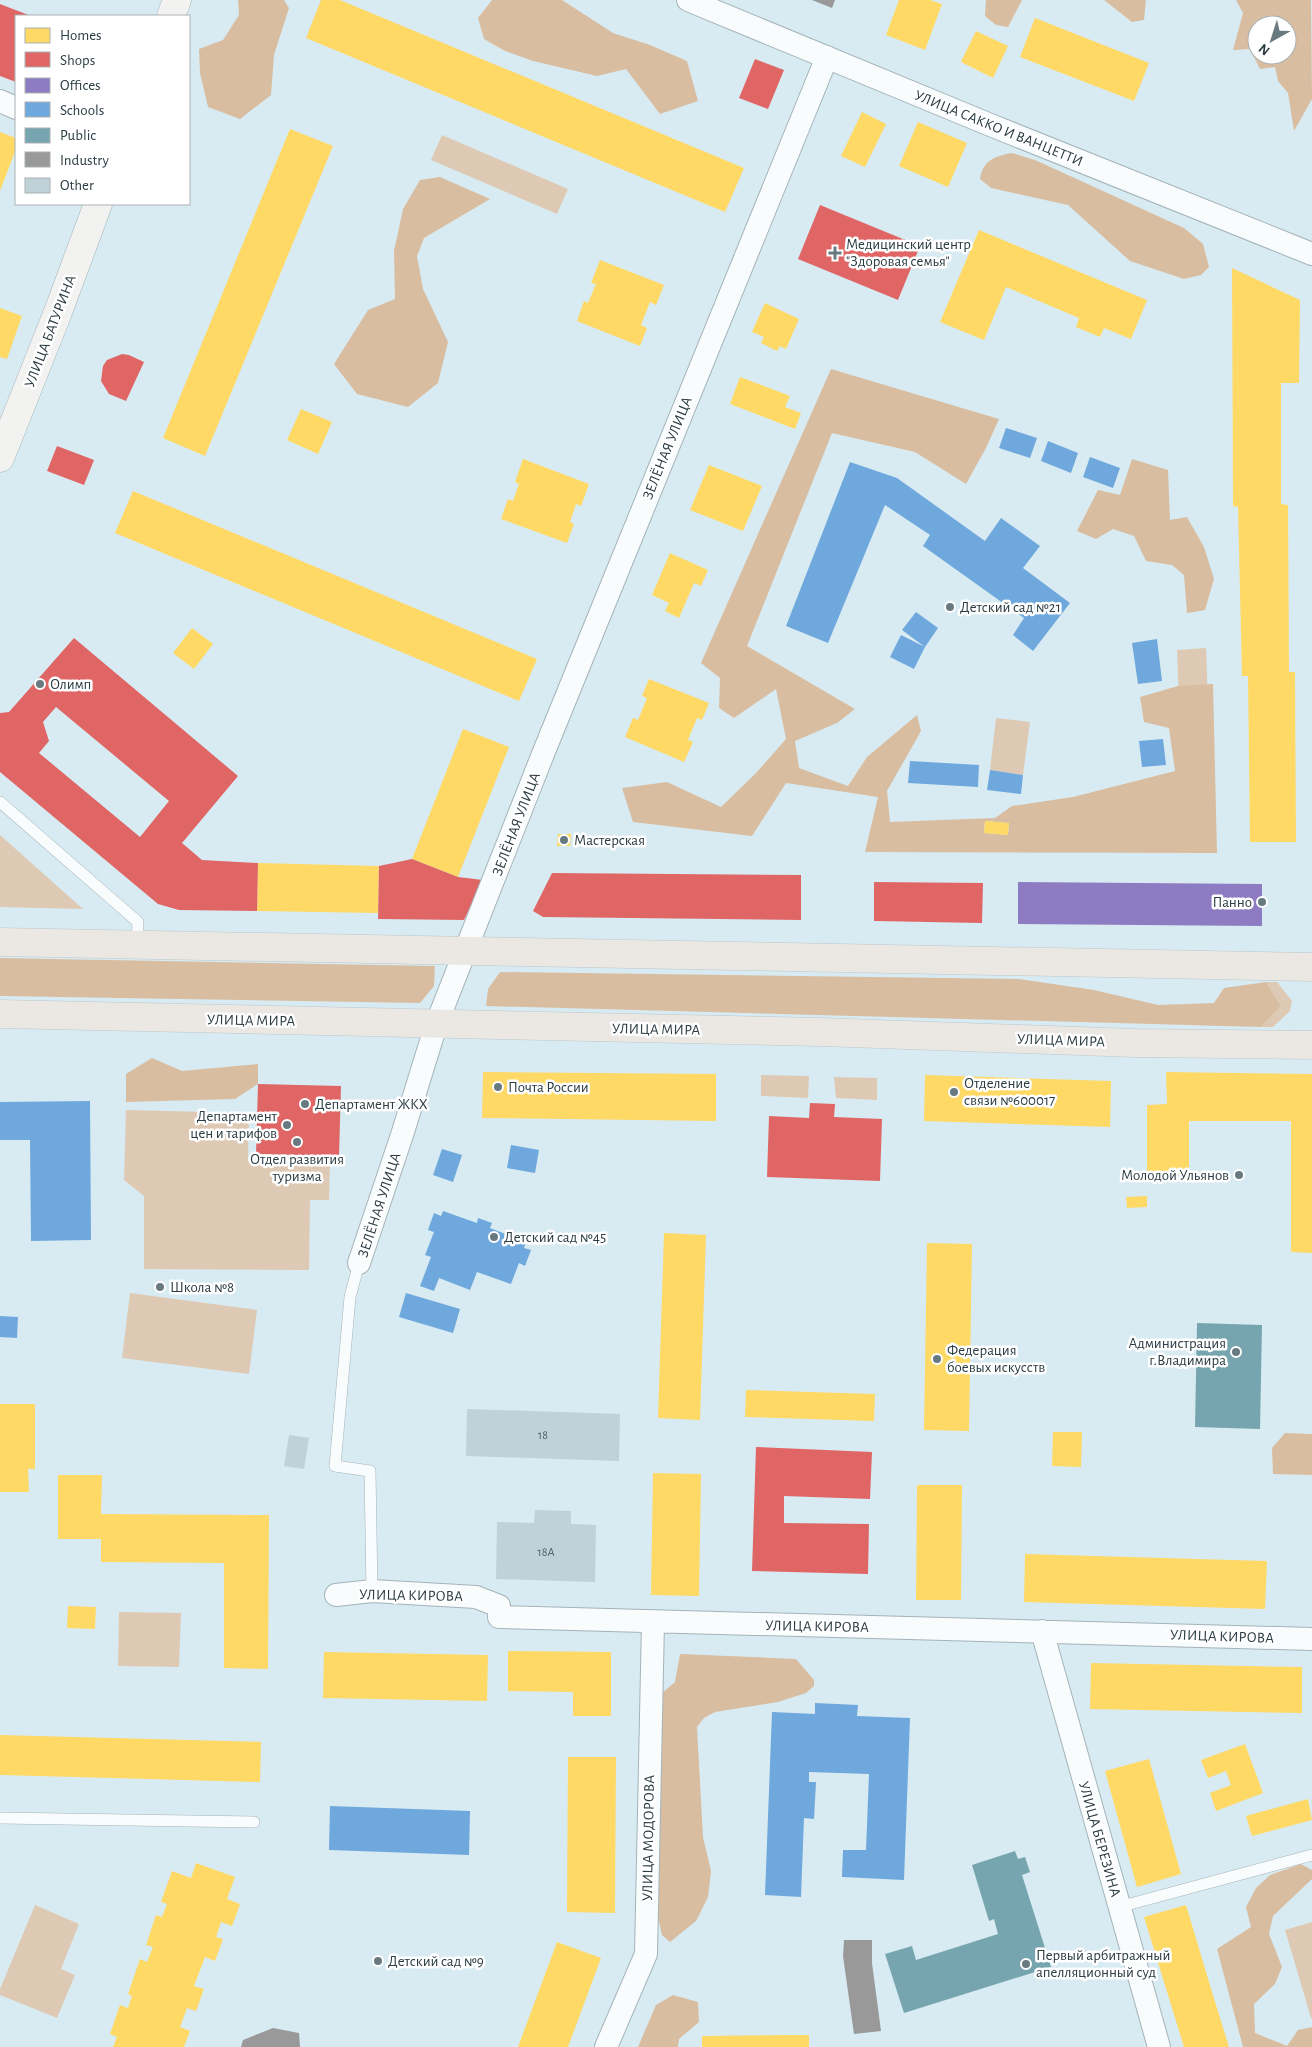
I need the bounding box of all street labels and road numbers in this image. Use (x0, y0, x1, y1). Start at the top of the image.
street label: УЛИЦА САККО И ВАНЦЕТТИ (912, 88, 1085, 169)
street label: УЛИЦА БАТУРИНА (22, 273, 79, 390)
street label: ЗЕЛЁНАЯ УЛИЦА (639, 394, 695, 502)
street label: ЗЕЛЁНАЯ УЛИЦА (489, 770, 543, 878)
street label: УЛИЦА МИРА (207, 1012, 295, 1029)
street label: УЛИЦА МИРА (612, 1021, 700, 1038)
street label: УЛИЦА МИРА (1017, 1031, 1105, 1050)
street label: ЗЕЛЁНАЯ УЛИЦА (354, 1150, 404, 1259)
street label: УЛИЦА КИРОВА (359, 1587, 463, 1604)
street label: УЛИЦА КИРОВА (765, 1618, 869, 1635)
street label: УЛИЦА КИРОВА (1170, 1627, 1274, 1646)
street label: УЛИЦА МОДОРОВА (640, 1775, 657, 1901)
street label: УЛИЦА БЕРЕЗИНА (1076, 1780, 1123, 1899)

